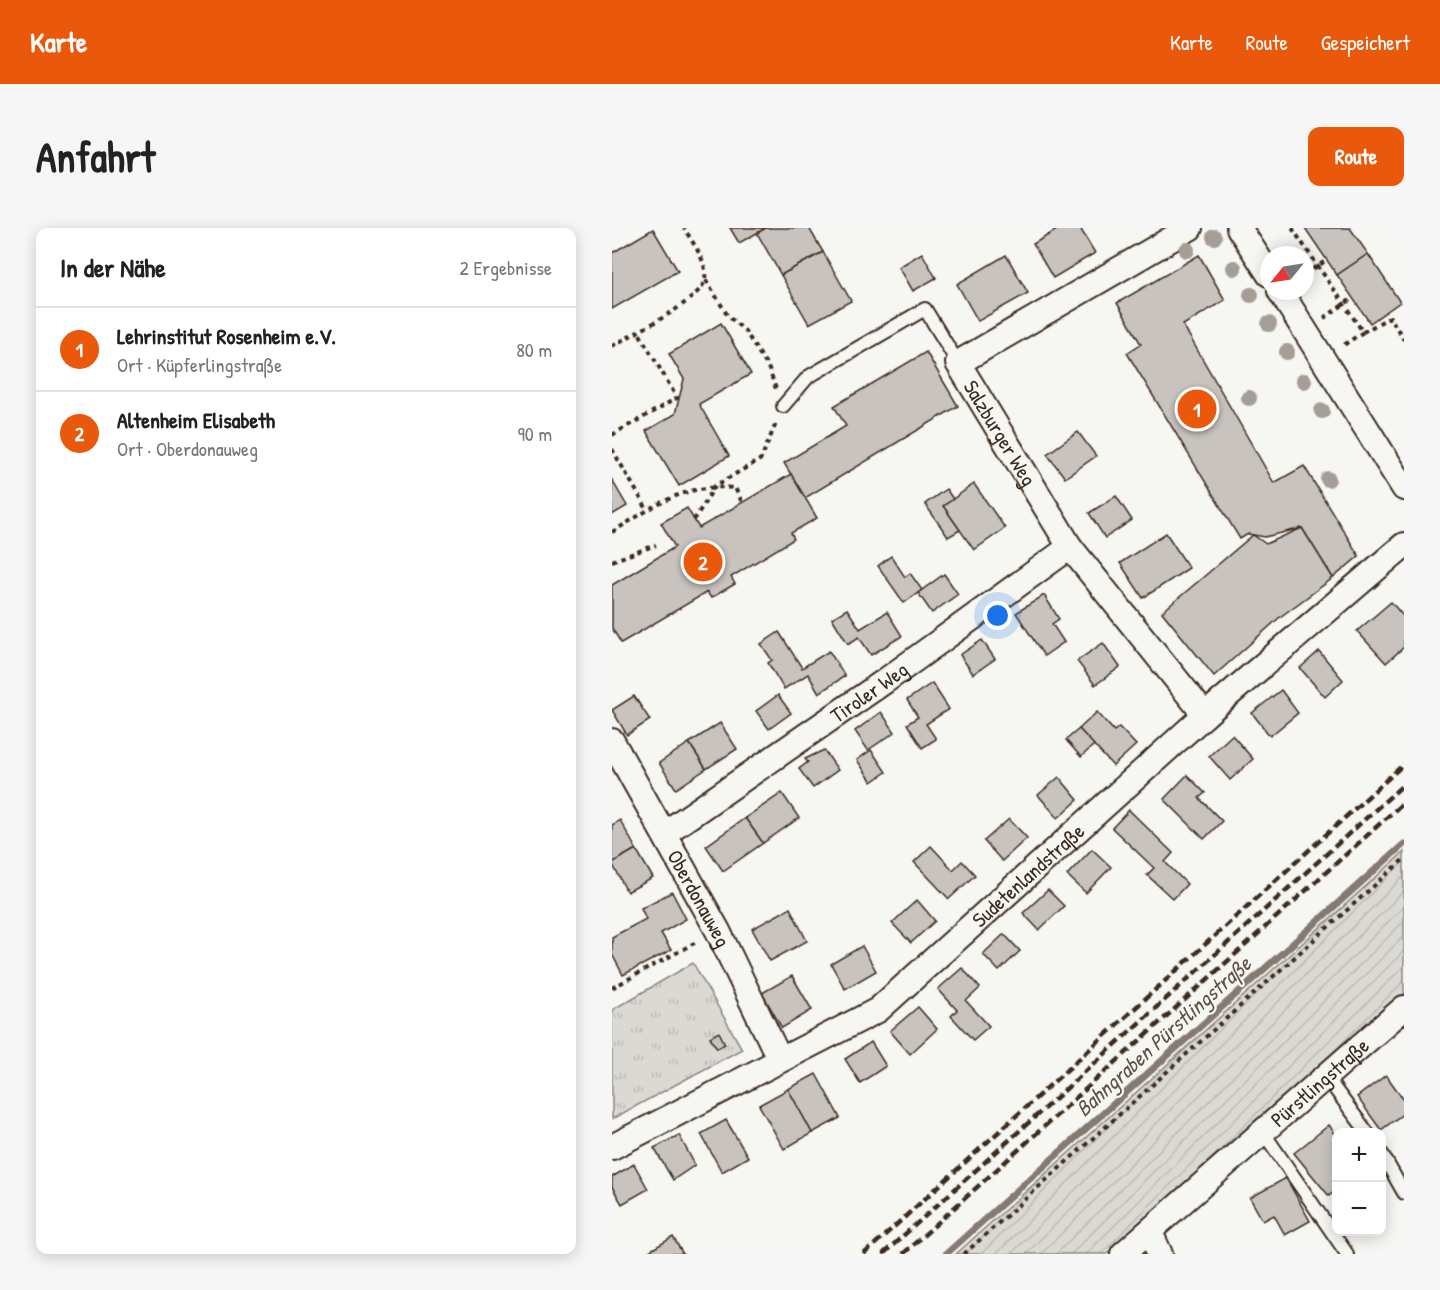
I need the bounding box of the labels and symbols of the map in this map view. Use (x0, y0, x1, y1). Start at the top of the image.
north arrow (1260, 246, 1314, 300)
street label: Salzburger Weg (957, 374, 1044, 491)
pin: 1 (1178, 386, 1216, 432)
pin: 2 (684, 540, 722, 584)
your location (983, 601, 1012, 630)
street label: Tiroler Weg (824, 655, 914, 729)
street label: Sudetenlandstraße (965, 816, 1090, 933)
street label: Oberdonauweg (661, 844, 738, 952)
water label: Bahngraben Pürstlingstraße (1069, 948, 1258, 1123)
street label: Pürstlingstraße (1264, 1031, 1375, 1133)

